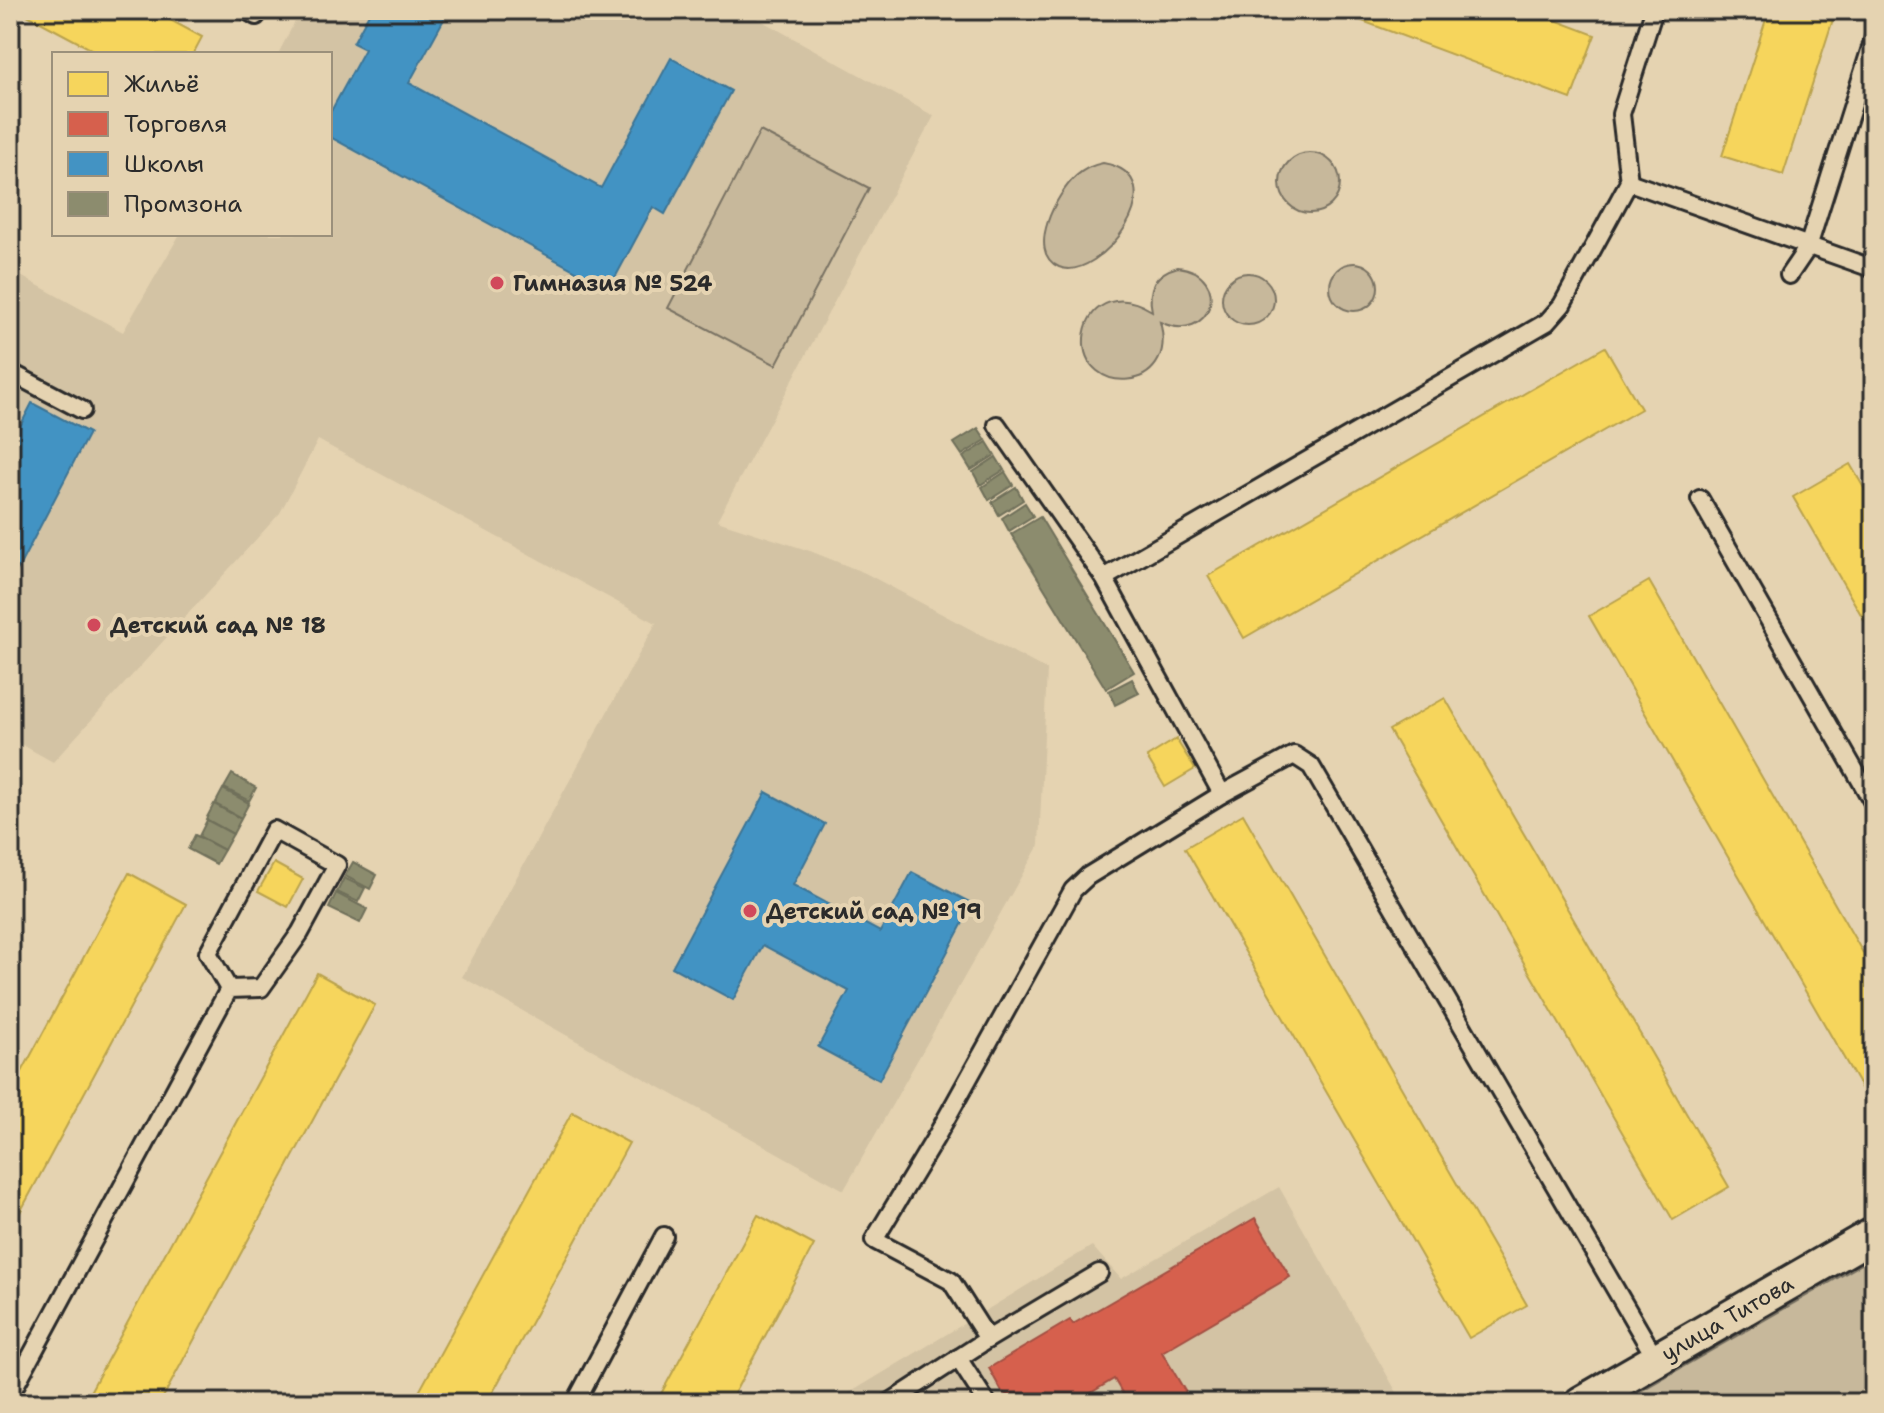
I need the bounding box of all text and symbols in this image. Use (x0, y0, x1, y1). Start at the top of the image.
legend (52, 52, 332, 236)
text: Жильё (124, 68, 200, 100)
text: Торговля (124, 108, 227, 140)
text: Школы (124, 148, 204, 180)
text: Промзона (124, 188, 242, 220)
place label: Гимназия № 524 (513, 269, 713, 298)
marker: Гимназия № 524 (488, 274, 506, 292)
place label: Детский сад № 18 (110, 611, 326, 640)
marker: Детский сад № 18 (85, 616, 103, 634)
place label: Детский сад № 19 (766, 897, 982, 926)
marker: Детский сад № 19 (741, 902, 759, 920)
street label: улица Титова (1656, 1269, 1799, 1368)

